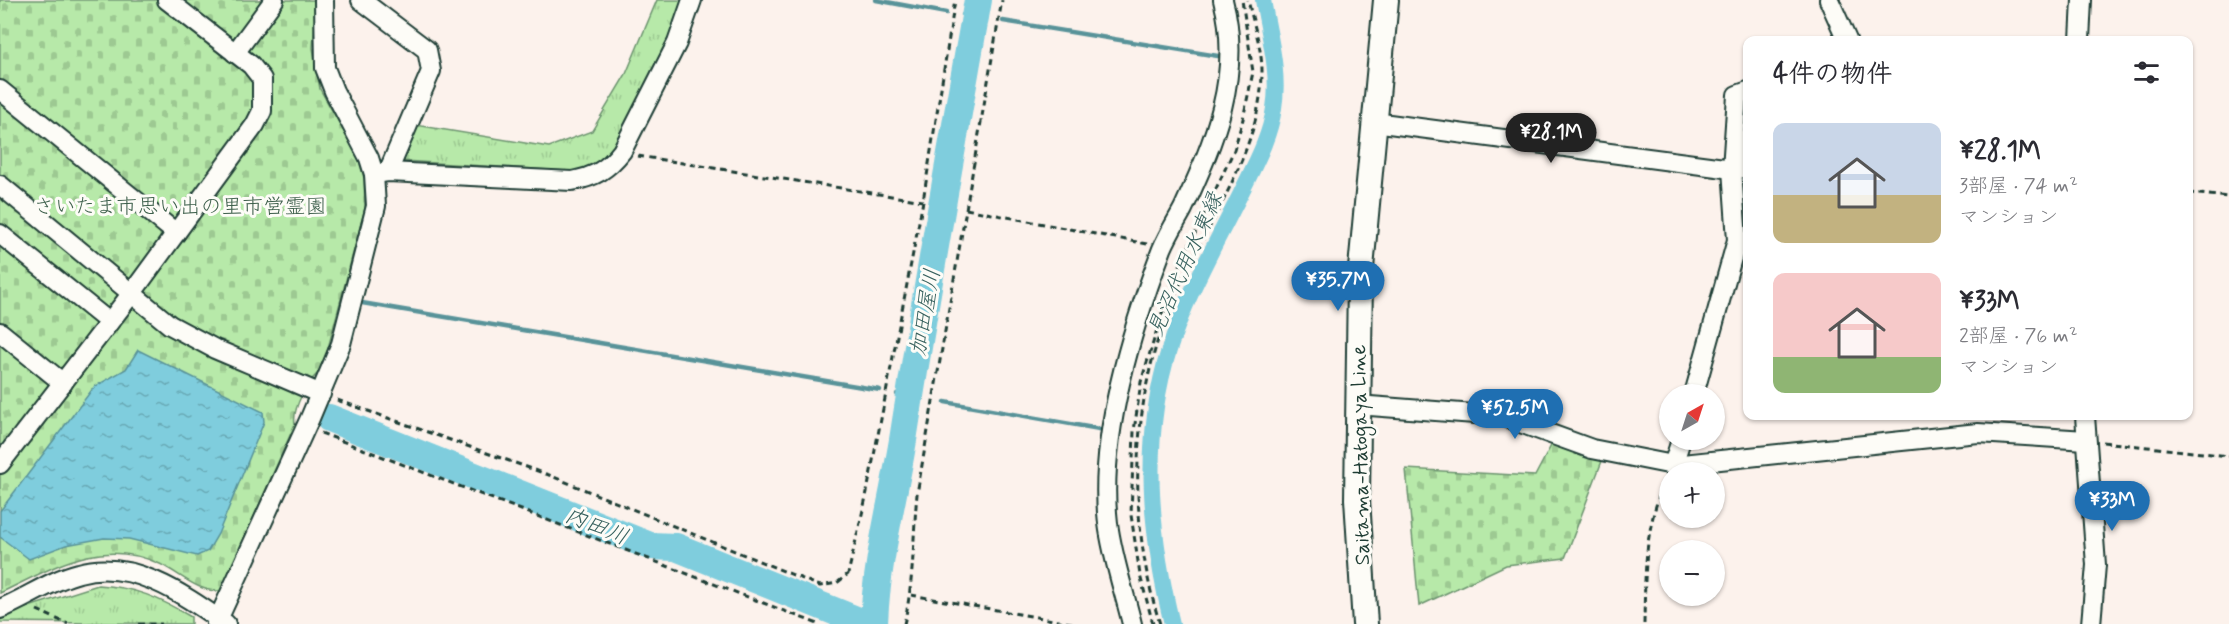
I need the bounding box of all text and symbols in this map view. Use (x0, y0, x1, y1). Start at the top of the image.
icon: filters (2130, 56, 2163, 89)
text: 4件の物件 (1773, 58, 1892, 92)
pin: ¥28.1M (1502, 113, 1600, 164)
text: ¥28.1M (1520, 119, 1582, 146)
text: ¥28.1M (1959, 135, 2041, 169)
icon: home (1821, 147, 1893, 219)
text: 3部屋 · 74 m² (1959, 173, 2078, 200)
water label: 見沼代用水東縁 (1142, 187, 1231, 341)
park label: さいたま市思い出の里市営霊園 (33, 193, 327, 221)
text: マンション (1959, 204, 2058, 231)
pin: ¥35.7M (1289, 261, 1387, 312)
water label: 加田屋川 (905, 267, 947, 358)
text: ¥35.7M (1305, 267, 1371, 294)
text: ¥33M (1959, 285, 2020, 319)
icon: home (1821, 297, 1893, 369)
text: 2部屋 · 76 m² (1959, 323, 2078, 350)
street label: Saitama-Hatogaya Line (1345, 344, 1378, 566)
text: マンション (1959, 354, 2058, 381)
north arrow (1659, 384, 1725, 450)
map controls (1659, 384, 1725, 606)
pin: ¥52.5M (1466, 389, 1564, 440)
text: ¥52.5M (1481, 395, 1549, 422)
button: + (1659, 462, 1725, 528)
pin: ¥33M (2076, 481, 2148, 532)
text: ¥33M (2089, 487, 2135, 514)
water label: 内田川 (560, 502, 632, 552)
button: − (1659, 540, 1725, 606)

